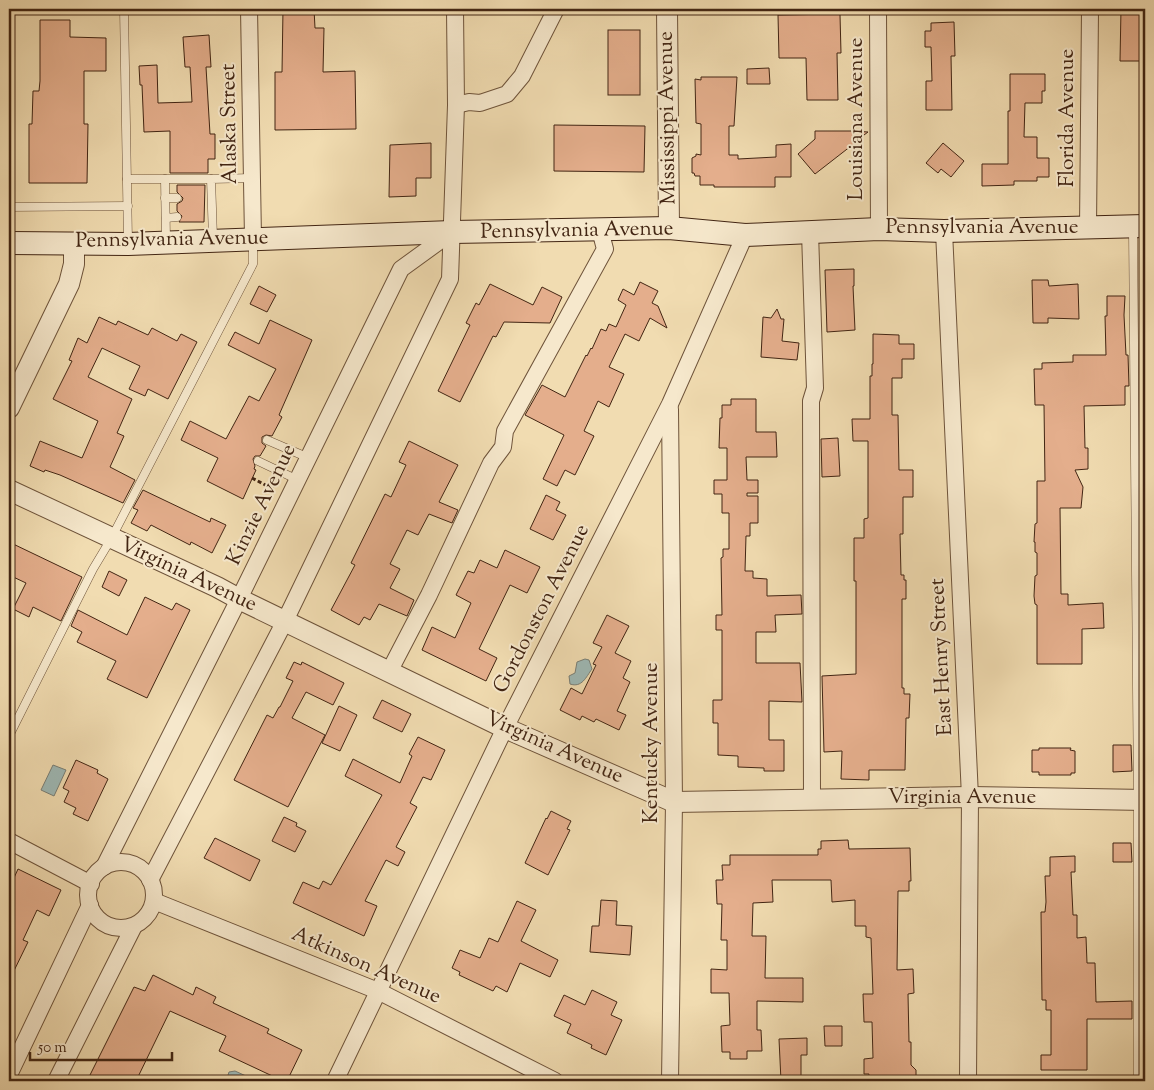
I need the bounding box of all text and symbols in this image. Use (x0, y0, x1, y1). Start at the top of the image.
street label: Mississippi Avenue (651, 31, 685, 205)
street label: Louisiana Avenue (842, 38, 872, 200)
street label: Florida Avenue (1053, 49, 1083, 187)
street label: Alaska Street (214, 63, 246, 185)
street label: Pennsylvania Avenue (885, 213, 1079, 243)
street label: Pennsylvania Avenue (480, 214, 674, 248)
street label: Pennsylvania Avenue (75, 223, 269, 257)
street label: Kinzie Avenue (220, 439, 304, 571)
street label: Gordonston Avenue (486, 519, 598, 699)
street label: Virginia Avenue (114, 530, 262, 620)
street label: East Henry Street (923, 577, 961, 737)
street label: Kentucky Avenue (637, 662, 667, 824)
street label: Virginia Avenue (480, 704, 628, 792)
street label: Virginia Avenue (888, 783, 1036, 813)
street label: Atkinson Avenue (287, 920, 445, 1012)
scale bar (30, 1030, 172, 1062)
text: 50 m (37, 1038, 67, 1059)

